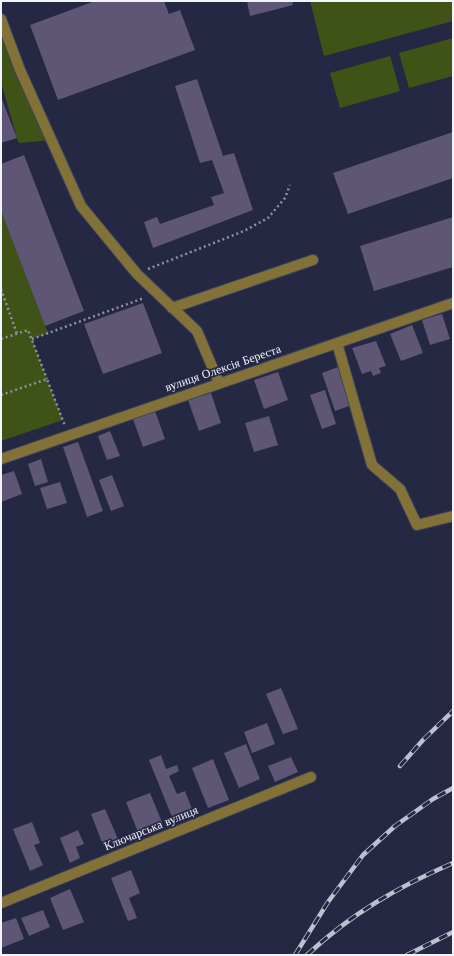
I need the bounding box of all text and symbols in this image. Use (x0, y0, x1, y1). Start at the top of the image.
street label: вулиця Олексія Береста (163, 340, 283, 394)
street label: Ключарська вулиця (102, 802, 200, 853)

